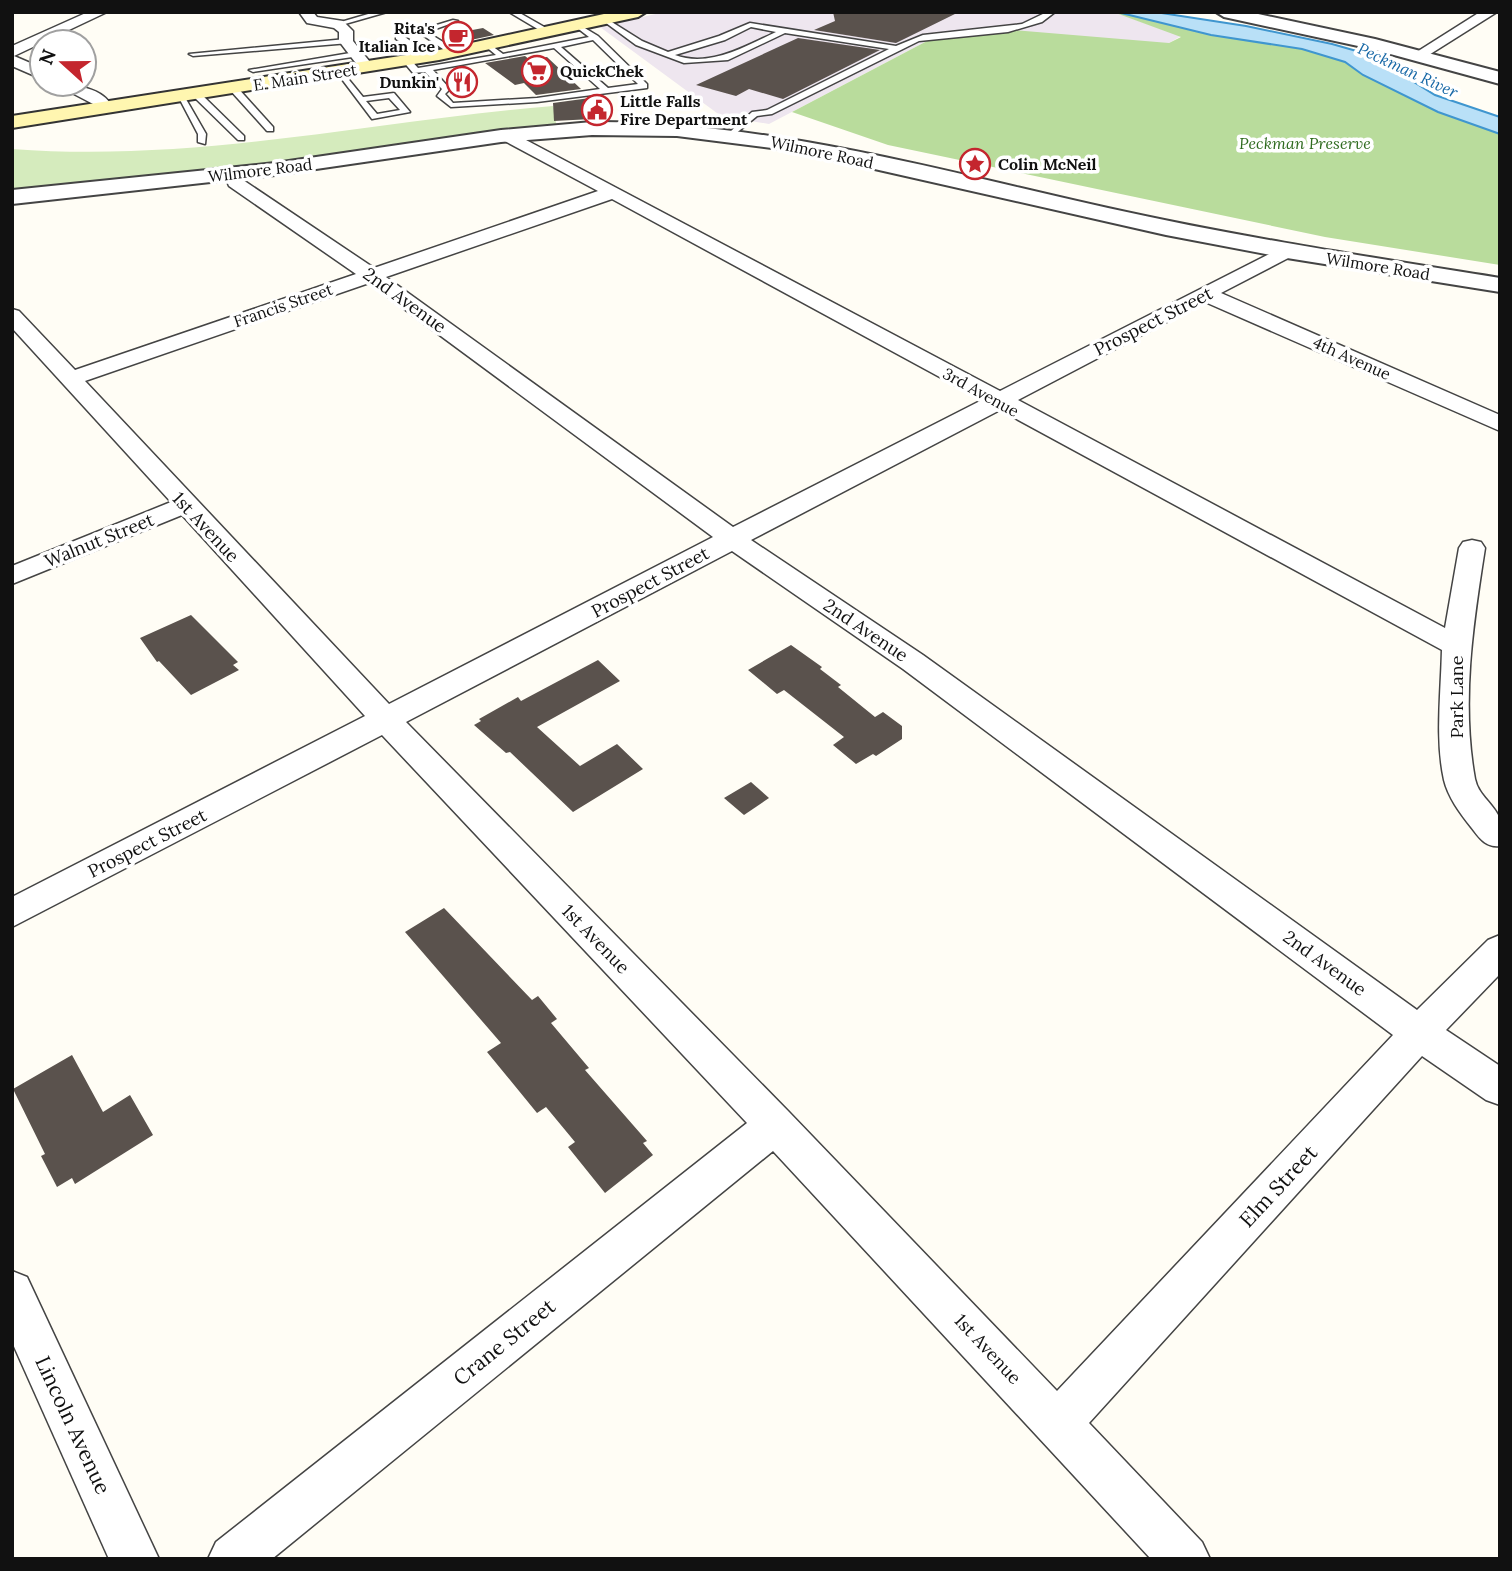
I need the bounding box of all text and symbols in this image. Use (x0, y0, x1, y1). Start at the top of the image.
place label: Rita's Italian Ice (359, 18, 435, 56)
cafe icon: Rita's Italian Ice (441, 20, 475, 54)
north arrow (28, 28, 98, 98)
water label: Peckman River (1355, 38, 1462, 102)
text: N (33, 45, 61, 68)
supermarket icon: QuickChek (520, 54, 554, 88)
street label: E. Main Street (252, 59, 359, 95)
place label: QuickChek (560, 61, 644, 81)
restaurant icon: Dunkin' (445, 65, 479, 99)
place label: Dunkin' (379, 72, 439, 92)
place label: Little Falls Fire Department (620, 91, 748, 129)
public building icon: Little Falls Fire Department (580, 93, 614, 127)
street label: Wilmore Road (769, 131, 876, 173)
park label: Peckman Preserve (1239, 133, 1371, 153)
place icon: Colin McNeil (958, 147, 992, 181)
street label: Wilmore Road (207, 154, 314, 186)
place label: Colin McNeil (998, 154, 1097, 174)
street label: Wilmore Road (1325, 248, 1432, 284)
street label: 2nd Avenue (359, 262, 451, 338)
street label: Francis Street (231, 278, 336, 331)
street label: Prospect Street (1090, 281, 1216, 361)
street label: 4th Avenue (1310, 332, 1394, 384)
street label: 3rd Avenue (939, 363, 1023, 421)
street label: 1st Avenue (168, 487, 244, 567)
street label: Walnut Street (41, 508, 157, 572)
street label: Prospect Street (587, 541, 713, 623)
street label: 2nd Avenue (819, 593, 913, 667)
street label: Park Lane (1445, 655, 1468, 738)
street label: Prospect Street (84, 803, 210, 883)
street label: 1st Avenue (557, 899, 635, 979)
street label: 2nd Avenue (1279, 925, 1371, 1001)
street label: Elm Street (1233, 1139, 1323, 1233)
street label: Crane Street (447, 1292, 561, 1391)
street label: 1st Avenue (950, 1309, 1026, 1389)
street label: Lincoln Avenue (29, 1352, 117, 1498)

